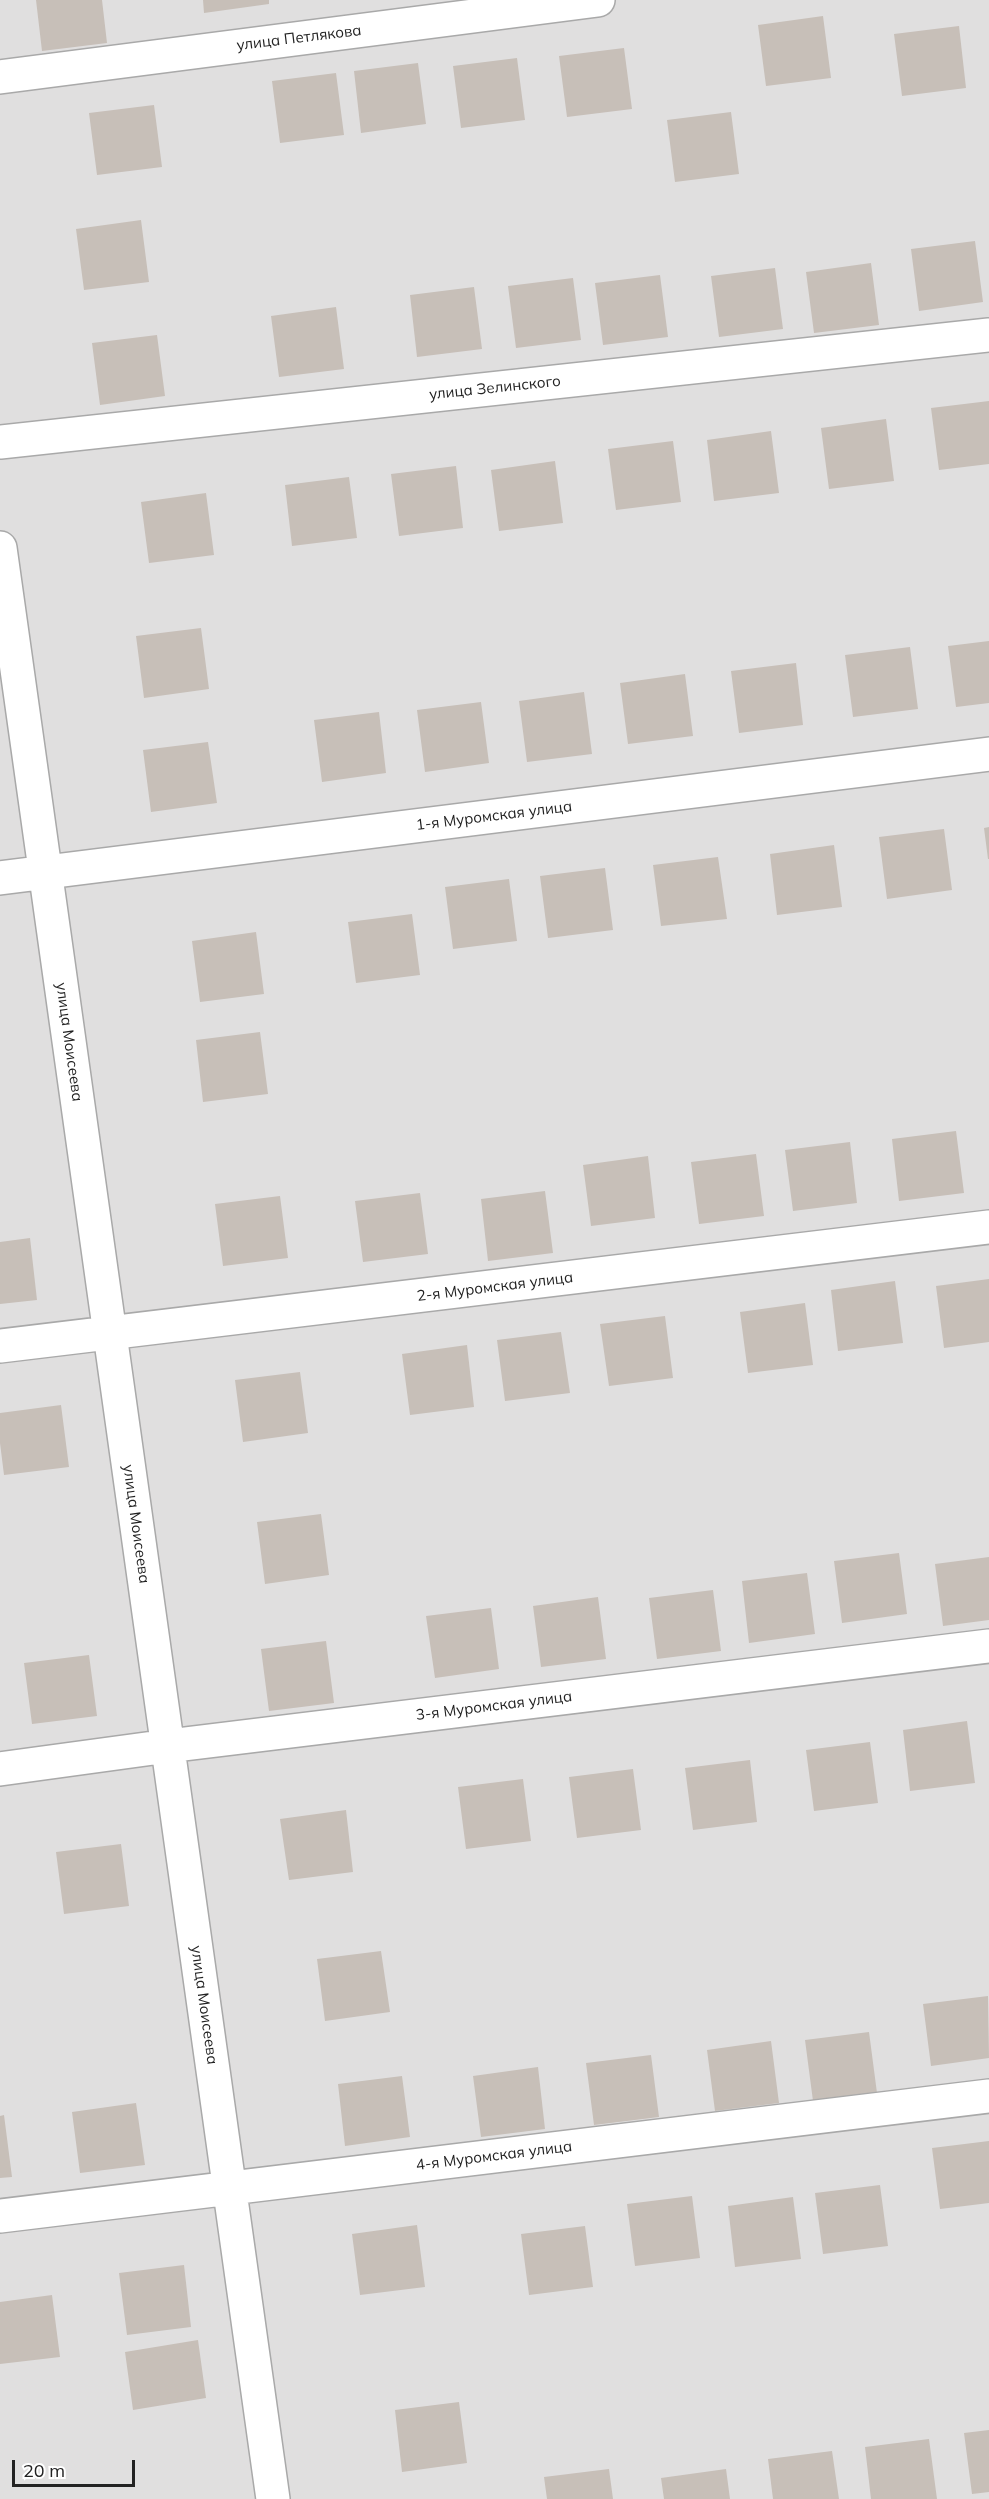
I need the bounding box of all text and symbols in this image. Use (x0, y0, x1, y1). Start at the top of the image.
street label: улица Петлякова (236, 21, 362, 55)
street label: улица Зелинского (428, 372, 562, 404)
street label: 1-я Муромская улица (415, 797, 573, 835)
street label: улица Моисеева (52, 981, 86, 1103)
street label: 2-я Муромская улица (416, 1268, 574, 1306)
street label: улица Моисеева (119, 1463, 153, 1585)
street label: 3-я Муромская улица (415, 1687, 573, 1725)
street label: улица Моисеева (187, 1944, 221, 2066)
street label: 4-я Муромская улица (415, 2137, 573, 2175)
scale bar (15, 2448, 138, 2486)
text: 20 m (23, 2459, 65, 2482)

